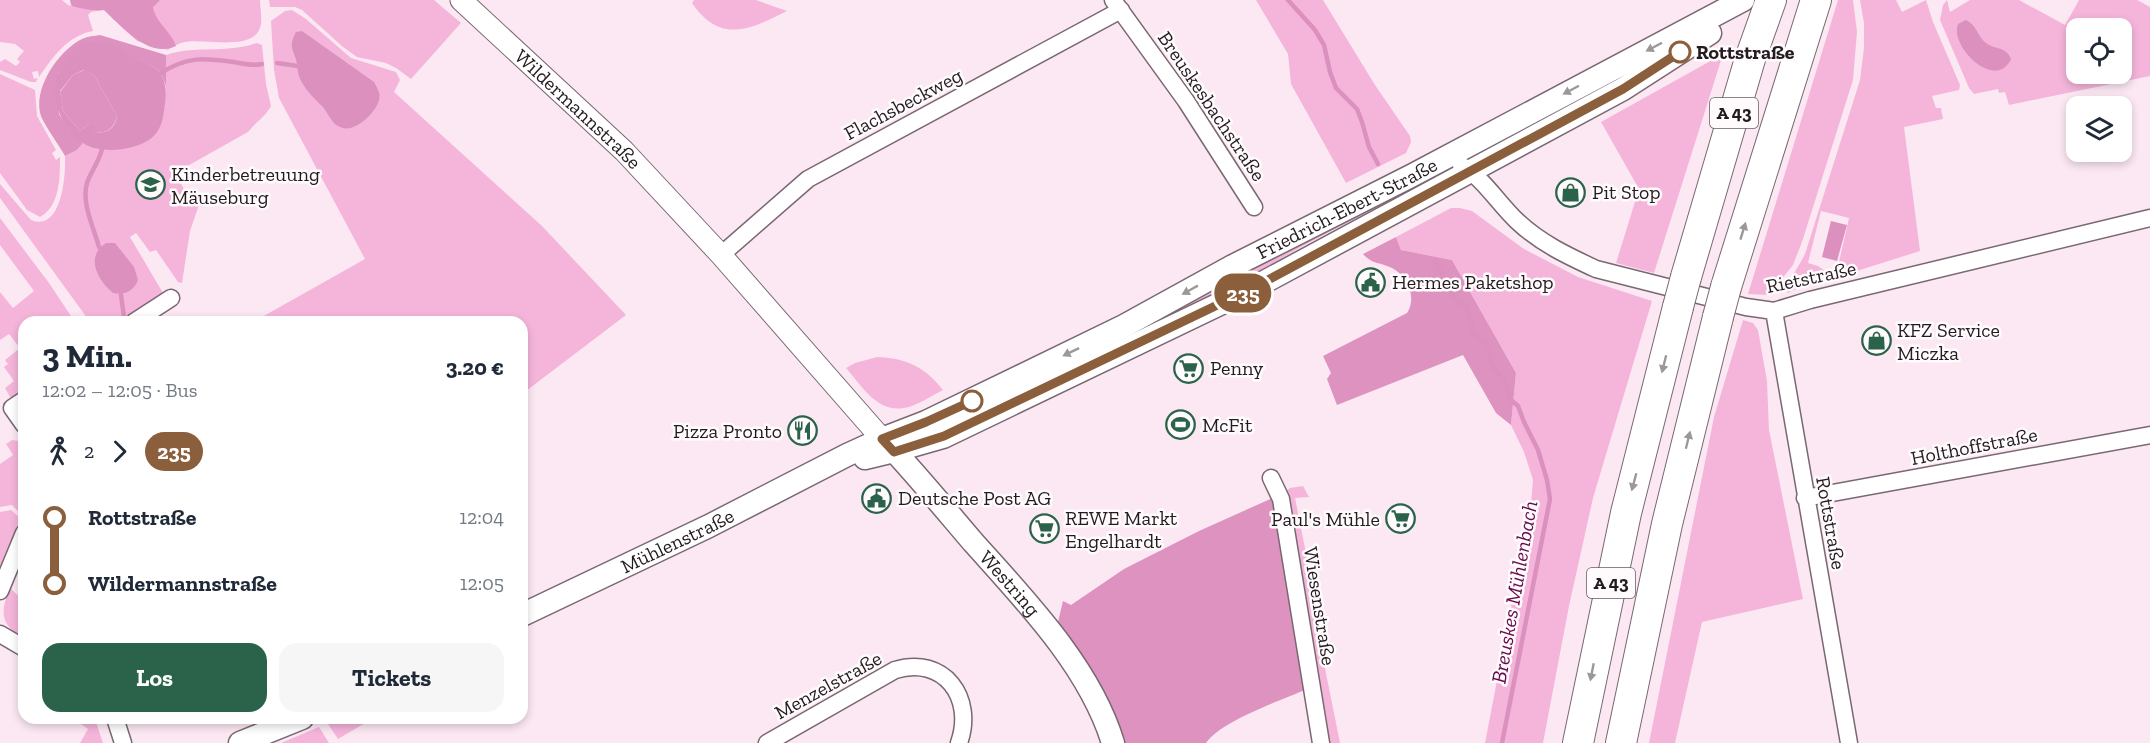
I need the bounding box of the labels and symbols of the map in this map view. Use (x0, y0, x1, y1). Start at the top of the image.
street label: Breuskesbachstraße (1153, 27, 1271, 185)
place label: Rottstraße (1696, 40, 1795, 64)
marker: Rottstraße (1669, 41, 1691, 63)
one-way arrow (1645, 42, 1662, 52)
street label: Wildermannstraße (510, 44, 647, 174)
street label: Flachsbeckweg (840, 63, 966, 145)
one-way arrow (1563, 85, 1580, 95)
road number: A 43 (1710, 98, 1758, 128)
street label: Friedrich-Ebert-Straße (1252, 152, 1441, 264)
place label: Kinderbetreuung Mäuseburg (171, 162, 320, 209)
school or university icon: Kinderbetreuung Mäuseburg (134, 169, 166, 201)
shop icon: Pit Stop (1555, 176, 1587, 208)
place label: Pit Stop (1592, 180, 1660, 204)
one-way arrow (1739, 222, 1749, 240)
street label: Rietstraße (1764, 256, 1858, 298)
public building icon: Hermes Paketshop (1355, 266, 1387, 298)
place label: Hermes Paketshop (1392, 270, 1554, 294)
line badge: 235 (1208, 274, 1278, 312)
one-way arrow (1181, 285, 1198, 295)
place label: KFZ Service Miczka (1897, 318, 2000, 365)
shop icon: KFZ Service Miczka (1860, 325, 1892, 357)
one-way arrow (1063, 347, 1080, 356)
supermarket icon: Penny (1173, 352, 1205, 384)
one-way arrow (1658, 355, 1668, 373)
place label: Penny (1210, 356, 1264, 380)
unlabelled marker (961, 390, 983, 412)
sports icon: McFit (1165, 409, 1197, 441)
place label: McFit (1202, 413, 1253, 437)
restaurant icon: Pizza Pronto (787, 415, 819, 447)
place label: Pizza Pronto (673, 419, 782, 443)
street label: Holthoffstraße (1909, 422, 2039, 470)
one-way arrow (1683, 430, 1693, 449)
one-way arrow (1629, 473, 1638, 491)
street label: Rottstraße (1811, 475, 1851, 571)
public building icon: Deutsche Post AG (861, 482, 893, 514)
place label: Deutsche Post AG (898, 486, 1051, 510)
water label: Breuskes Mühlenbach (1486, 499, 1542, 685)
street label: Mühlenstraße (617, 503, 738, 578)
supermarket icon: Paul's Mühle (1385, 503, 1417, 535)
place label: REWE Markt Engelhardt (1065, 506, 1178, 553)
place label: Paul's Mühle (1271, 507, 1380, 531)
supermarket icon: REWE Markt Engelhardt (1028, 513, 1060, 545)
street label: Westring (974, 545, 1045, 621)
street label: Wiesenstraße (1299, 545, 1341, 667)
road number: A 43 (1587, 568, 1635, 598)
street label: Menzelstraße (770, 646, 886, 724)
one-way arrow (1587, 663, 1596, 682)

